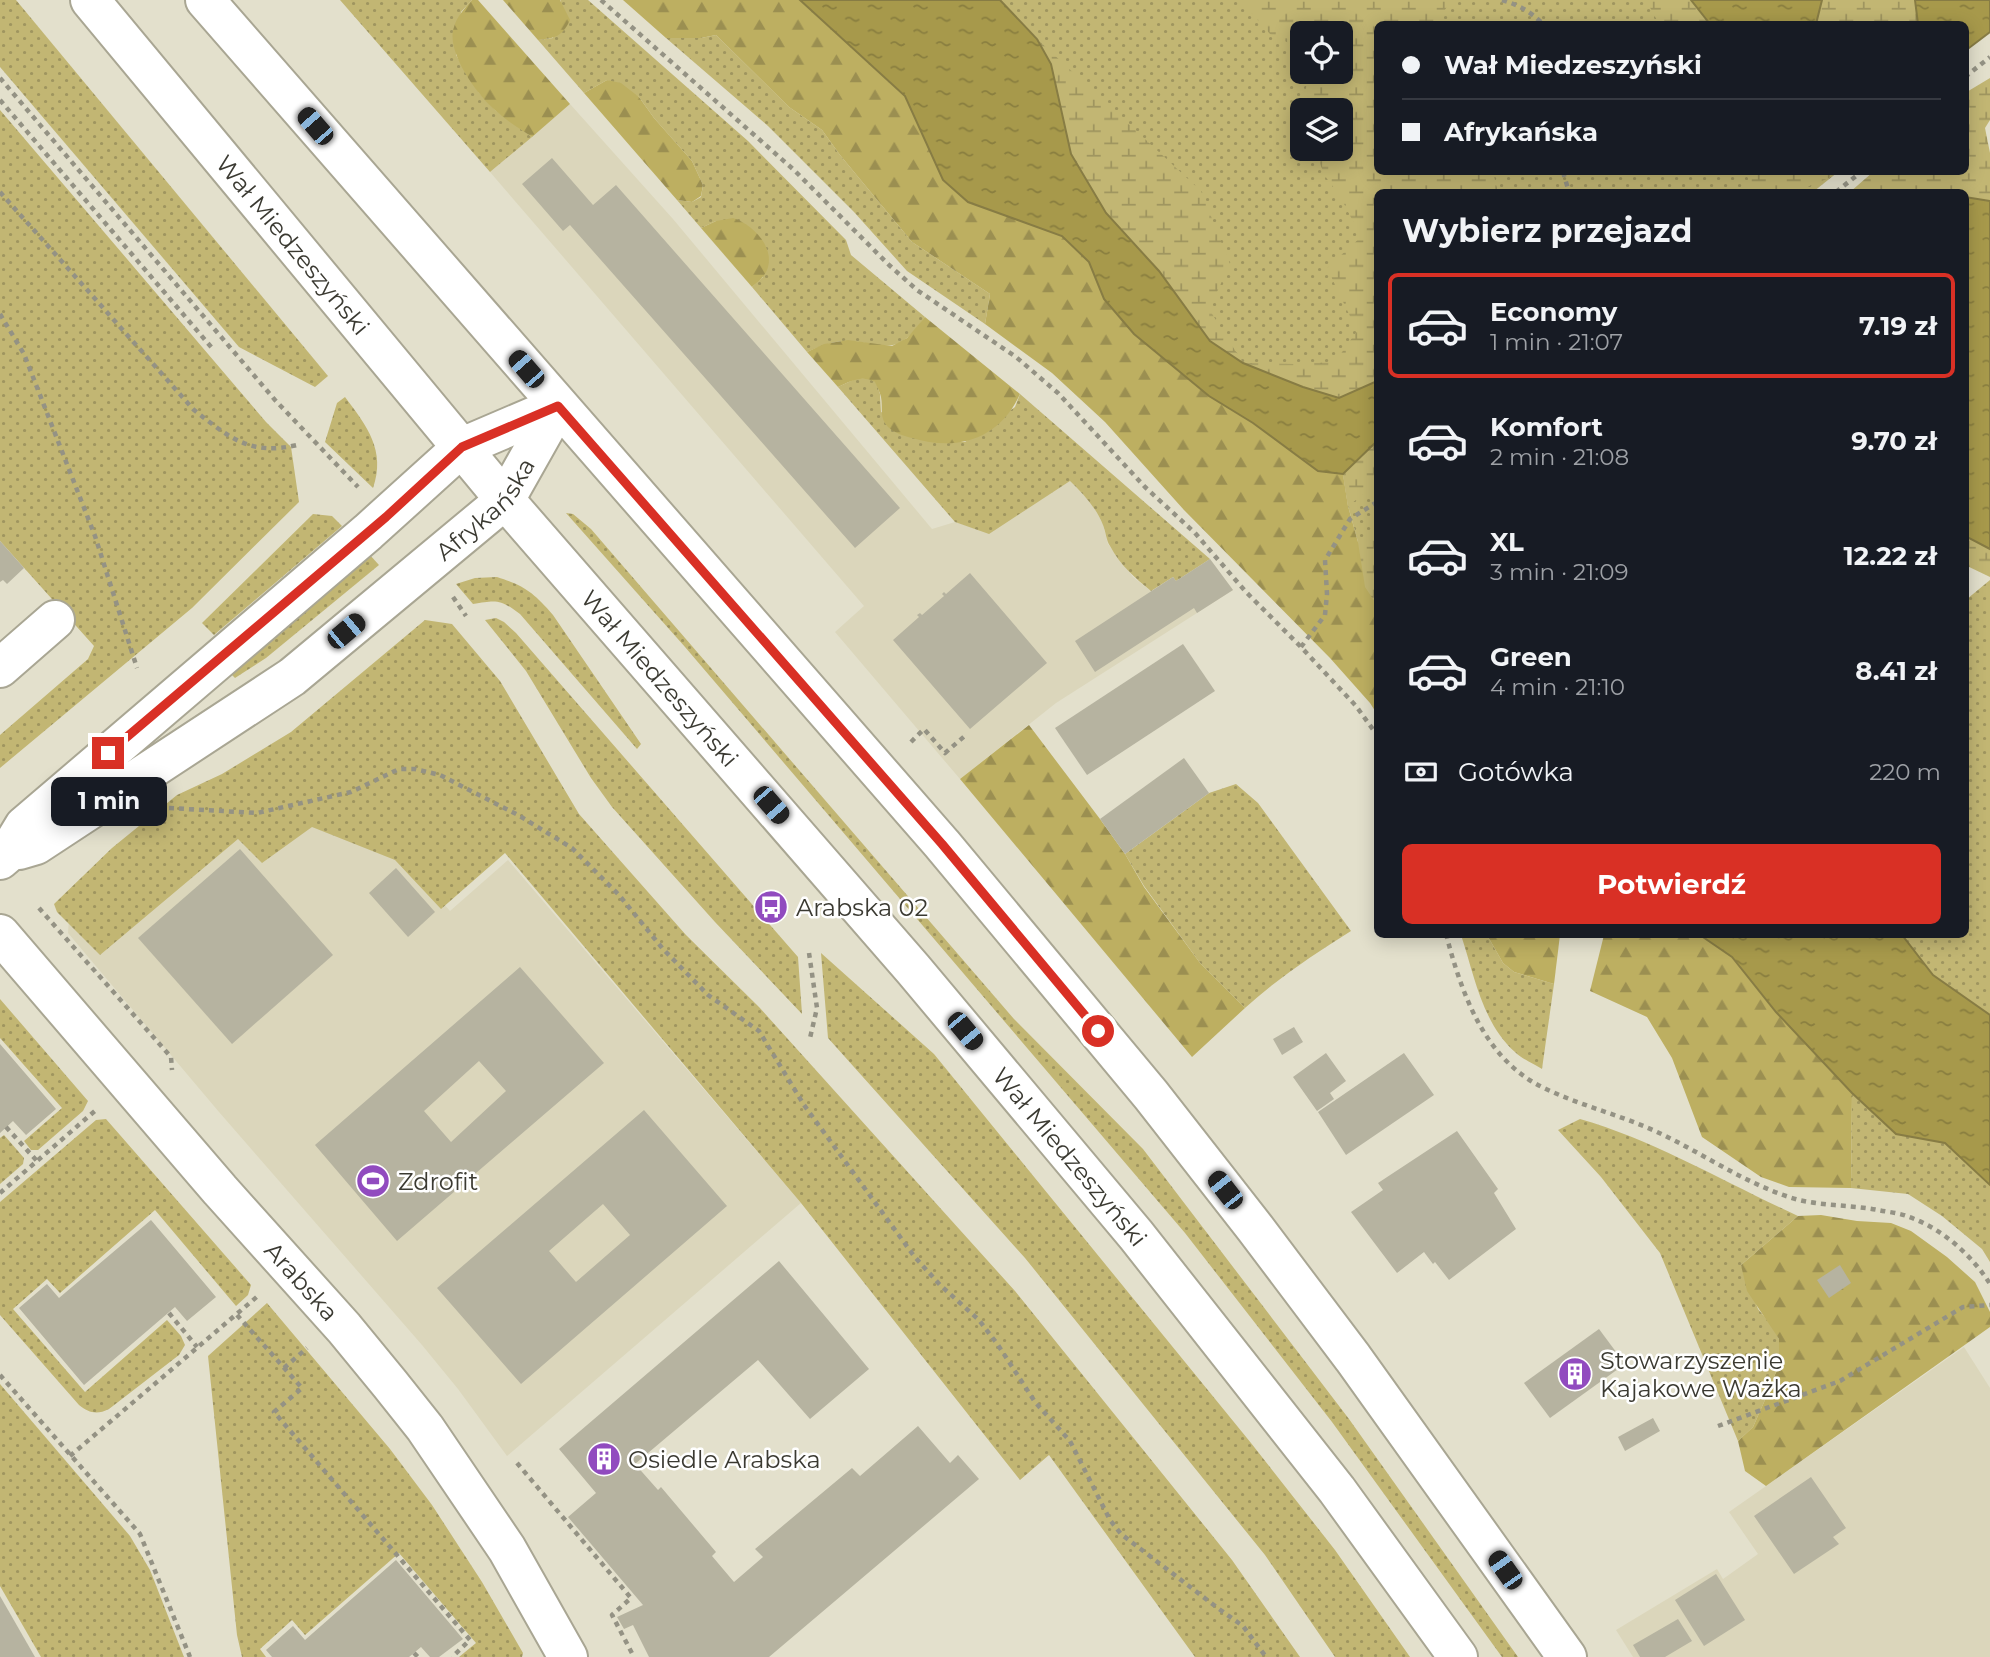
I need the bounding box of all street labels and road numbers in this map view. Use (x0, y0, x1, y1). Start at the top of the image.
street label: Wał Miedzeszyński (210, 149, 376, 340)
street label: Afrykańska (430, 453, 540, 566)
street label: Wał Miedzeszyński (575, 584, 745, 772)
street label: Wał Miedzeszyński (987, 1061, 1153, 1252)
street label: Arabska (259, 1236, 345, 1327)

